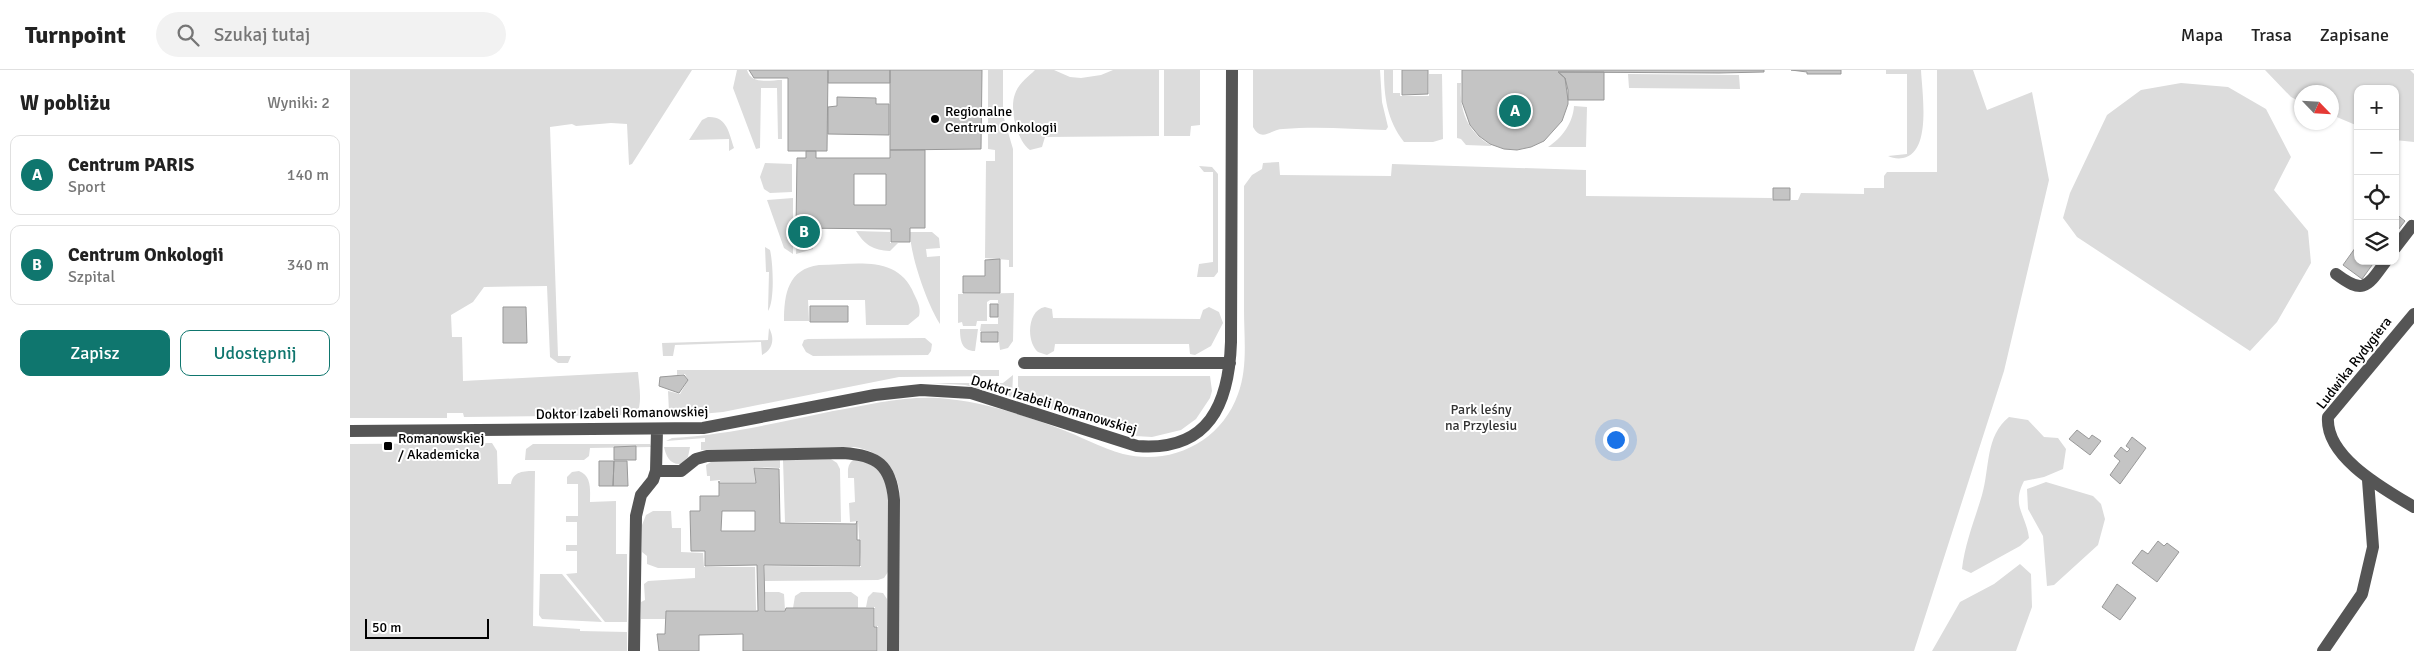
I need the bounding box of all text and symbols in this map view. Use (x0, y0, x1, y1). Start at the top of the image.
search box (156, 12, 506, 57)
text: Turnpoint (25, 20, 126, 50)
icon: search (174, 21, 202, 49)
text: Szukaj tutaj (214, 23, 310, 47)
text: Mapa (2181, 24, 2223, 46)
text: Trasa (2251, 24, 2292, 46)
text: Zapisane (2320, 24, 2389, 46)
north arrow (2294, 85, 2339, 130)
map controls (2354, 85, 2399, 265)
button: + (2354, 85, 2399, 130)
text: W pobliżu (20, 90, 111, 116)
pin: A (1499, 92, 1531, 130)
text: Wyniki: 2 (267, 93, 330, 113)
place label: Regionalne Centrum Onkologii (945, 103, 1057, 136)
marker: Regionalne Centrum Onkologii (929, 113, 941, 125)
button: − (2354, 130, 2399, 175)
text: Centrum PARIS (68, 153, 194, 177)
text: A (32, 165, 42, 185)
text: 140 m (287, 165, 329, 185)
button: locate (2354, 175, 2399, 220)
text: Sport (68, 177, 106, 197)
pin: B (788, 213, 820, 251)
button: layers (2354, 220, 2399, 265)
text: Centrum Onkologii (68, 243, 224, 267)
text: B (32, 255, 42, 275)
text: 340 m (287, 255, 329, 275)
text: Szpital (68, 267, 115, 287)
street label: Ludwika Rydygiera (2313, 314, 2395, 412)
button: Zapisz (20, 330, 170, 376)
button: Udostępnij (180, 330, 330, 376)
street label: Doktor Izabeli Romanowskiej (969, 372, 1139, 438)
park label: Park leśny na Przylesiu (1445, 401, 1517, 434)
street label: Doktor Izabeli Romanowskiej (535, 403, 709, 423)
your location (1603, 427, 1629, 453)
place label: Romanowskiej / Akademicka (398, 430, 484, 463)
marker: Romanowskiej / Akademicka (382, 440, 394, 452)
scale bar (365, 616, 489, 639)
text: 50 m (372, 619, 401, 636)

